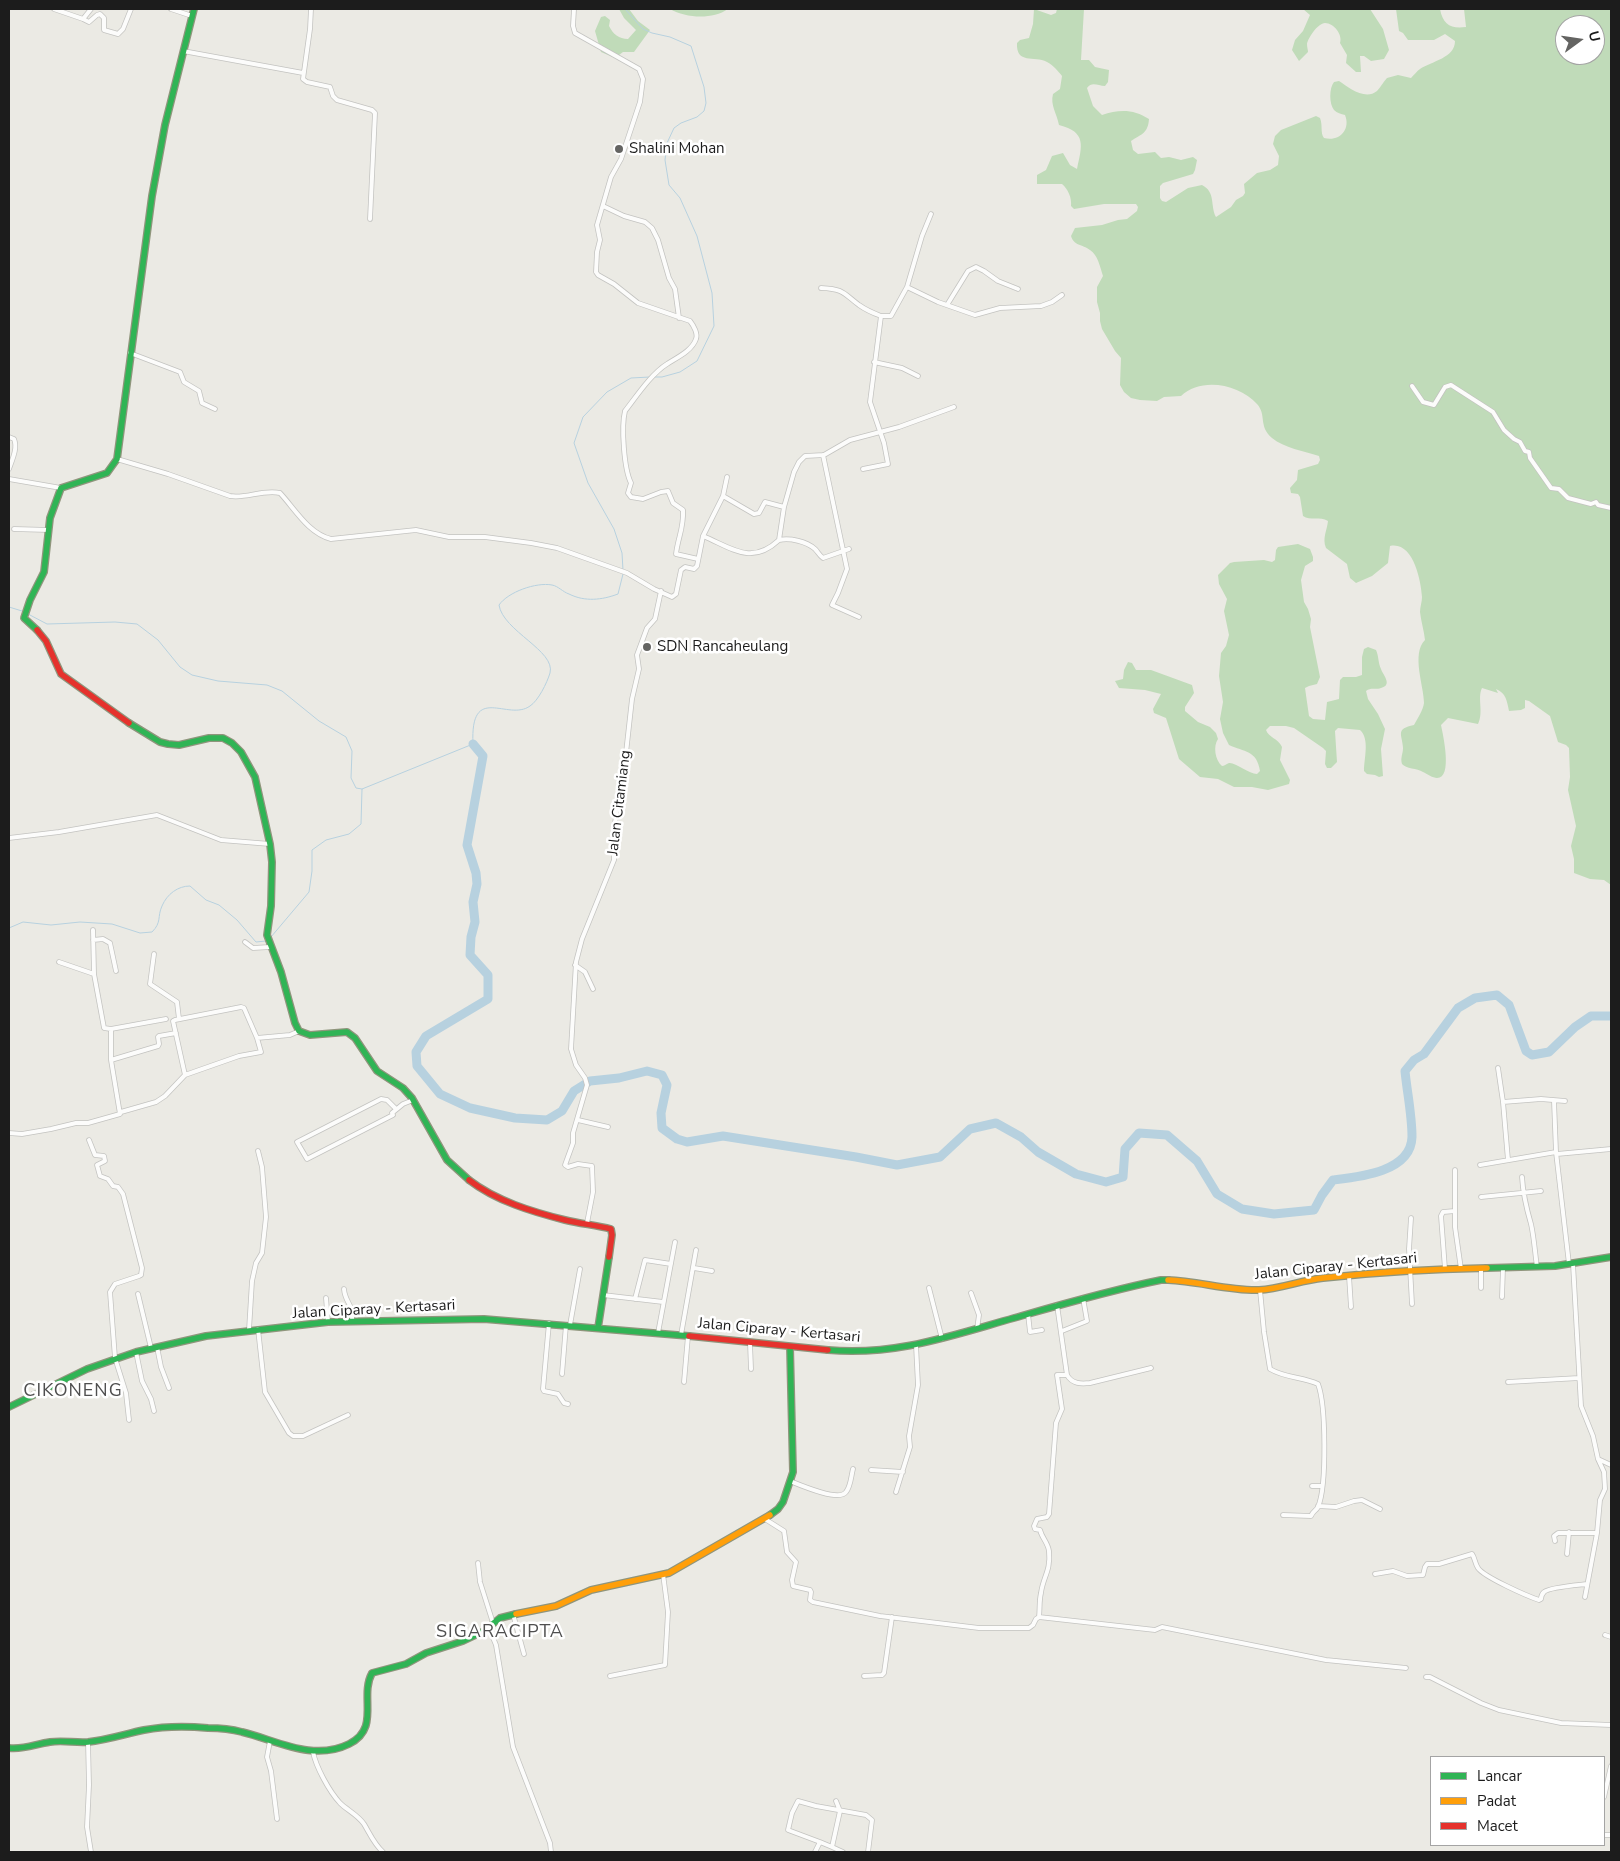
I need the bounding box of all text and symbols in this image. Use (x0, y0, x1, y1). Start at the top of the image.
north arrow (1555, 15, 1605, 65)
text: U (1584, 29, 1605, 44)
place label: Shalini Mohan (629, 140, 725, 158)
marker: Shalini Mohan (613, 143, 625, 155)
place label: SDN Rancaheulang (657, 638, 788, 656)
marker: SDN Rancaheulang (641, 641, 653, 653)
street label: Jalan Citamiang (605, 749, 635, 857)
street label: Jalan Ciparay - Kertasari (1254, 1250, 1418, 1284)
street label: Jalan Ciparay - Kertasari (292, 1297, 456, 1323)
street label: Jalan Ciparay - Kertasari (697, 1315, 861, 1347)
district label: CIKONENG (22, 1381, 124, 1403)
district label: SIGARACIPTA (435, 1622, 565, 1644)
legend (1430, 1756, 1605, 1846)
text: Lancar (1477, 1766, 1522, 1786)
text: Padat (1477, 1791, 1516, 1811)
text: Macet (1477, 1816, 1518, 1836)

